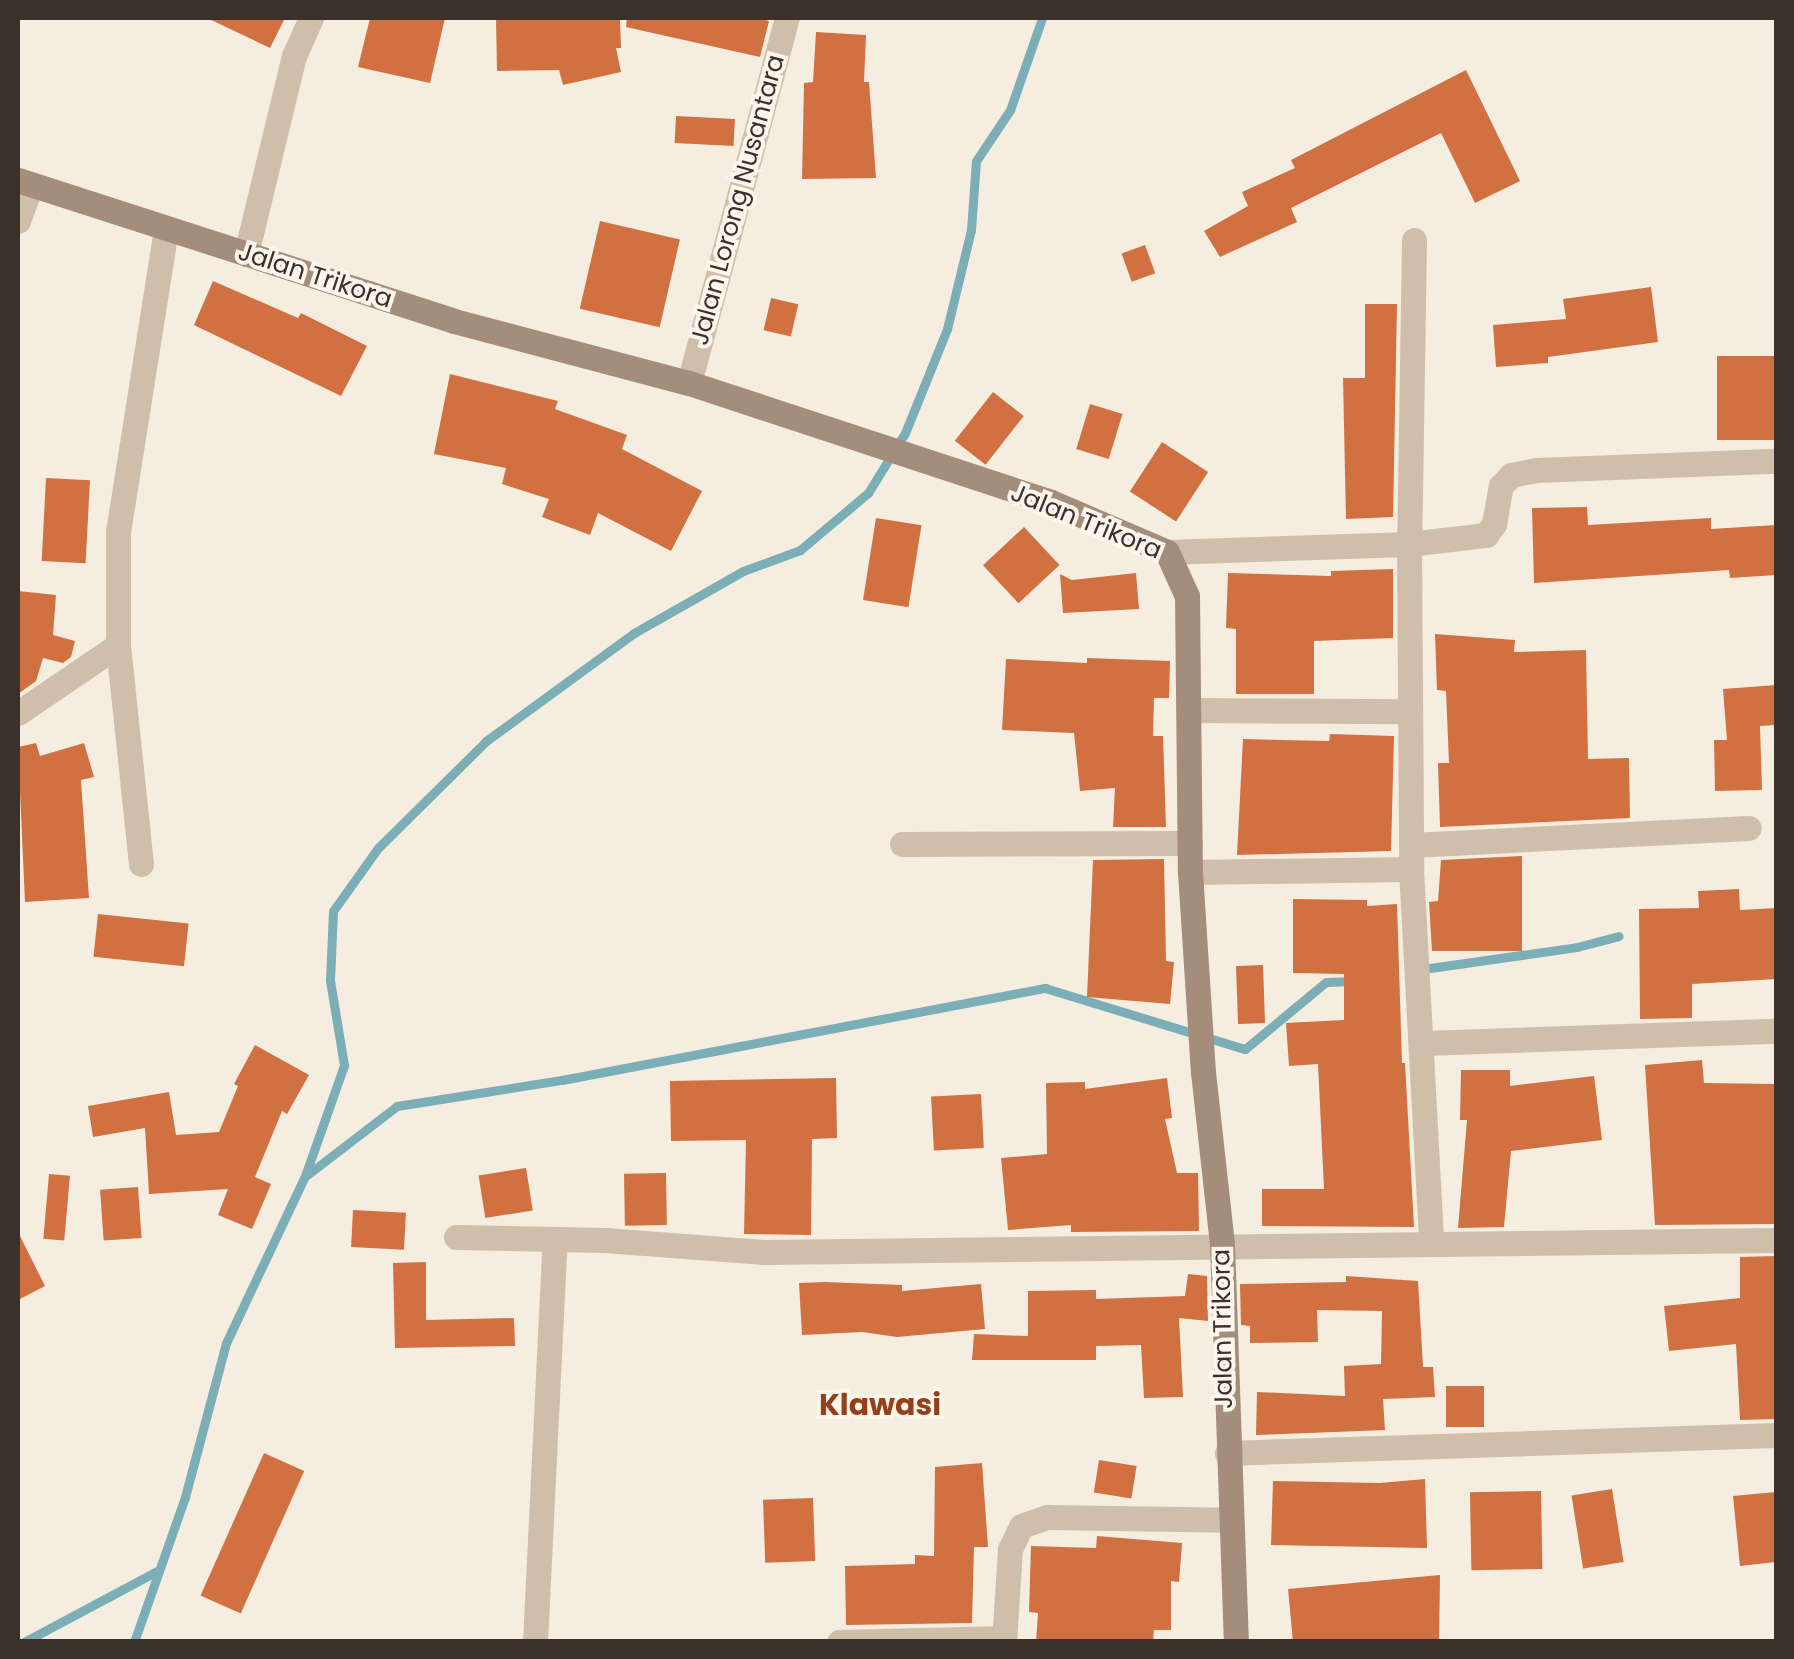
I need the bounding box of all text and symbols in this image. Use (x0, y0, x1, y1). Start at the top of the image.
street label: Jalan Lorong Nusantara (685, 52, 791, 348)
street label: Jalan Trikora (234, 237, 396, 315)
street label: Jalan Trikora (1006, 478, 1166, 566)
street label: Jalan Trikora (1207, 1249, 1239, 1409)
district label: Klawasi (819, 1387, 941, 1423)

